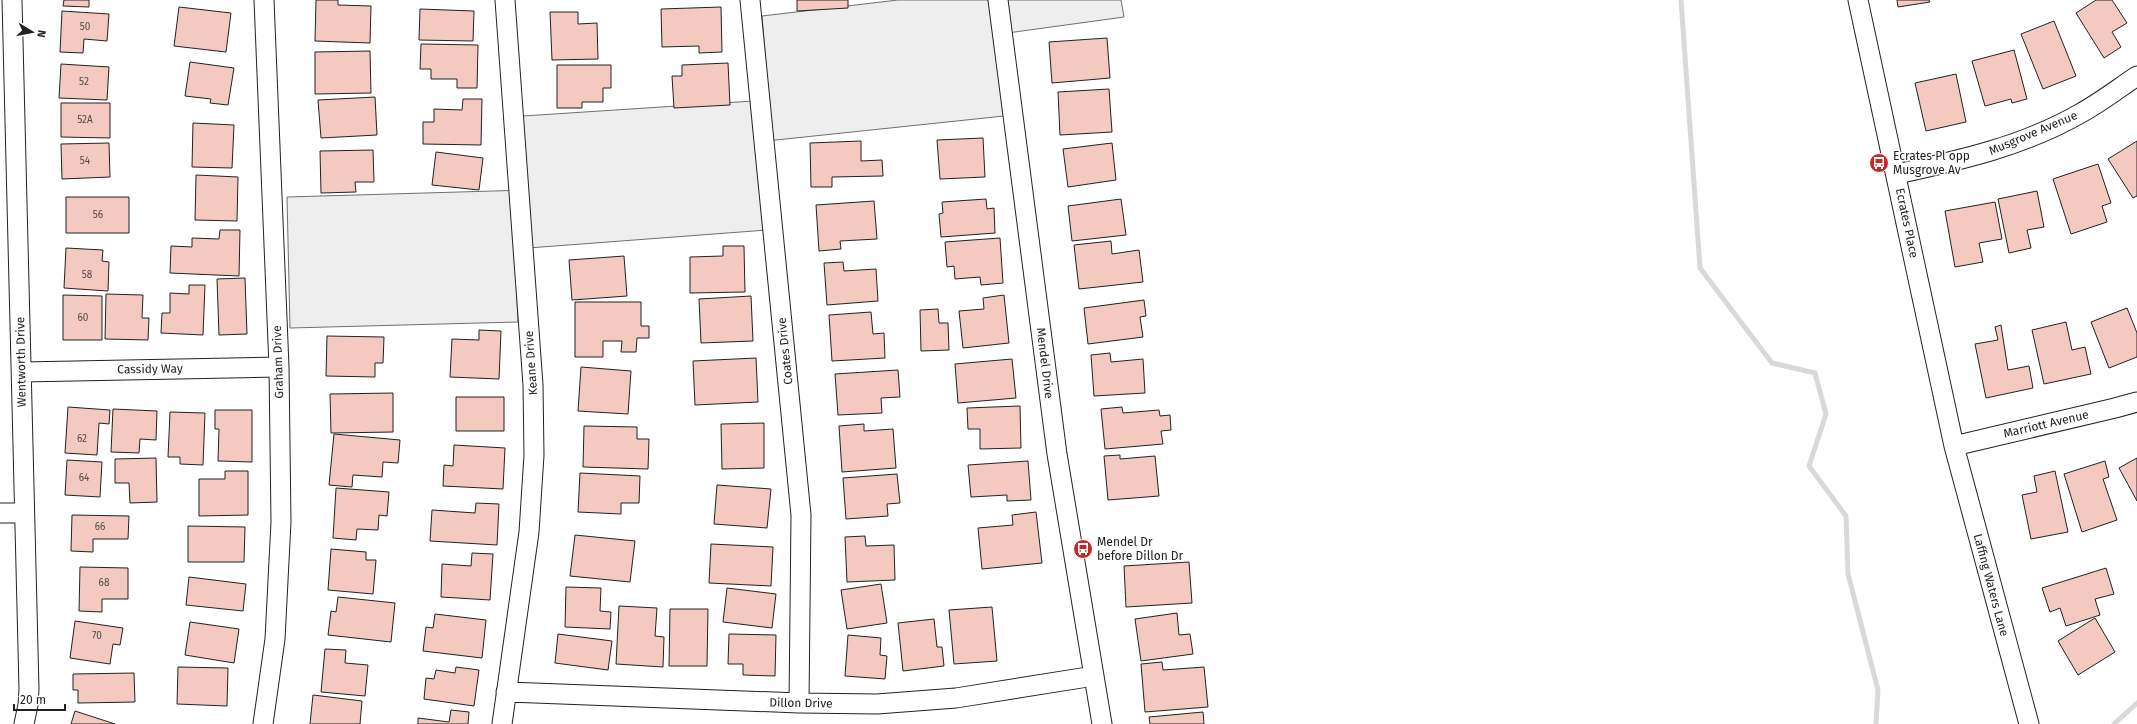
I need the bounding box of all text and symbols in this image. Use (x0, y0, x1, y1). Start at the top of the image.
north arrow (12, 12, 52, 52)
house number: 50 (80, 21, 91, 33)
text: N (34, 29, 48, 38)
house number: 52 (79, 76, 89, 88)
street label: Musgrove Avenue (1987, 108, 2079, 158)
house number: 52A (77, 114, 93, 126)
place label: Ecrates Pl opp Musgrove Av (1893, 149, 1970, 177)
bus stop icon: Ecrates Pl opp Musgrove Av (1868, 152, 1890, 174)
house number: 54 (80, 155, 91, 167)
street label: Ecrates Place (1893, 187, 1921, 259)
house number: 56 (93, 209, 103, 221)
house number: 58 (82, 269, 93, 281)
house number: 60 (78, 312, 89, 324)
street label: Wentworth Drive (13, 317, 29, 407)
street label: Coates Drive (775, 317, 795, 385)
street label: Graham Drive (270, 325, 286, 399)
street label: Mendel Drive (1034, 327, 1056, 399)
street label: Keane Drive (522, 330, 540, 396)
street label: Cassidy Way (117, 361, 183, 377)
street label: Marriott Avenue (2002, 407, 2090, 441)
house number: 62 (77, 433, 87, 445)
house number: 64 (79, 472, 90, 484)
house number: 66 (95, 521, 105, 533)
street label: Laffing Waters Lane (1971, 532, 2011, 638)
place label: Mendel Dr before Dillon Dr (1097, 535, 1184, 563)
bus stop icon: Mendel Dr before Dillon Dr (1072, 538, 1094, 560)
house number: 68 (99, 577, 110, 589)
house number: 70 (92, 630, 102, 642)
scale bar (14, 686, 65, 712)
text: 20 m (20, 693, 46, 707)
street label: Dillon Drive (769, 695, 833, 711)

